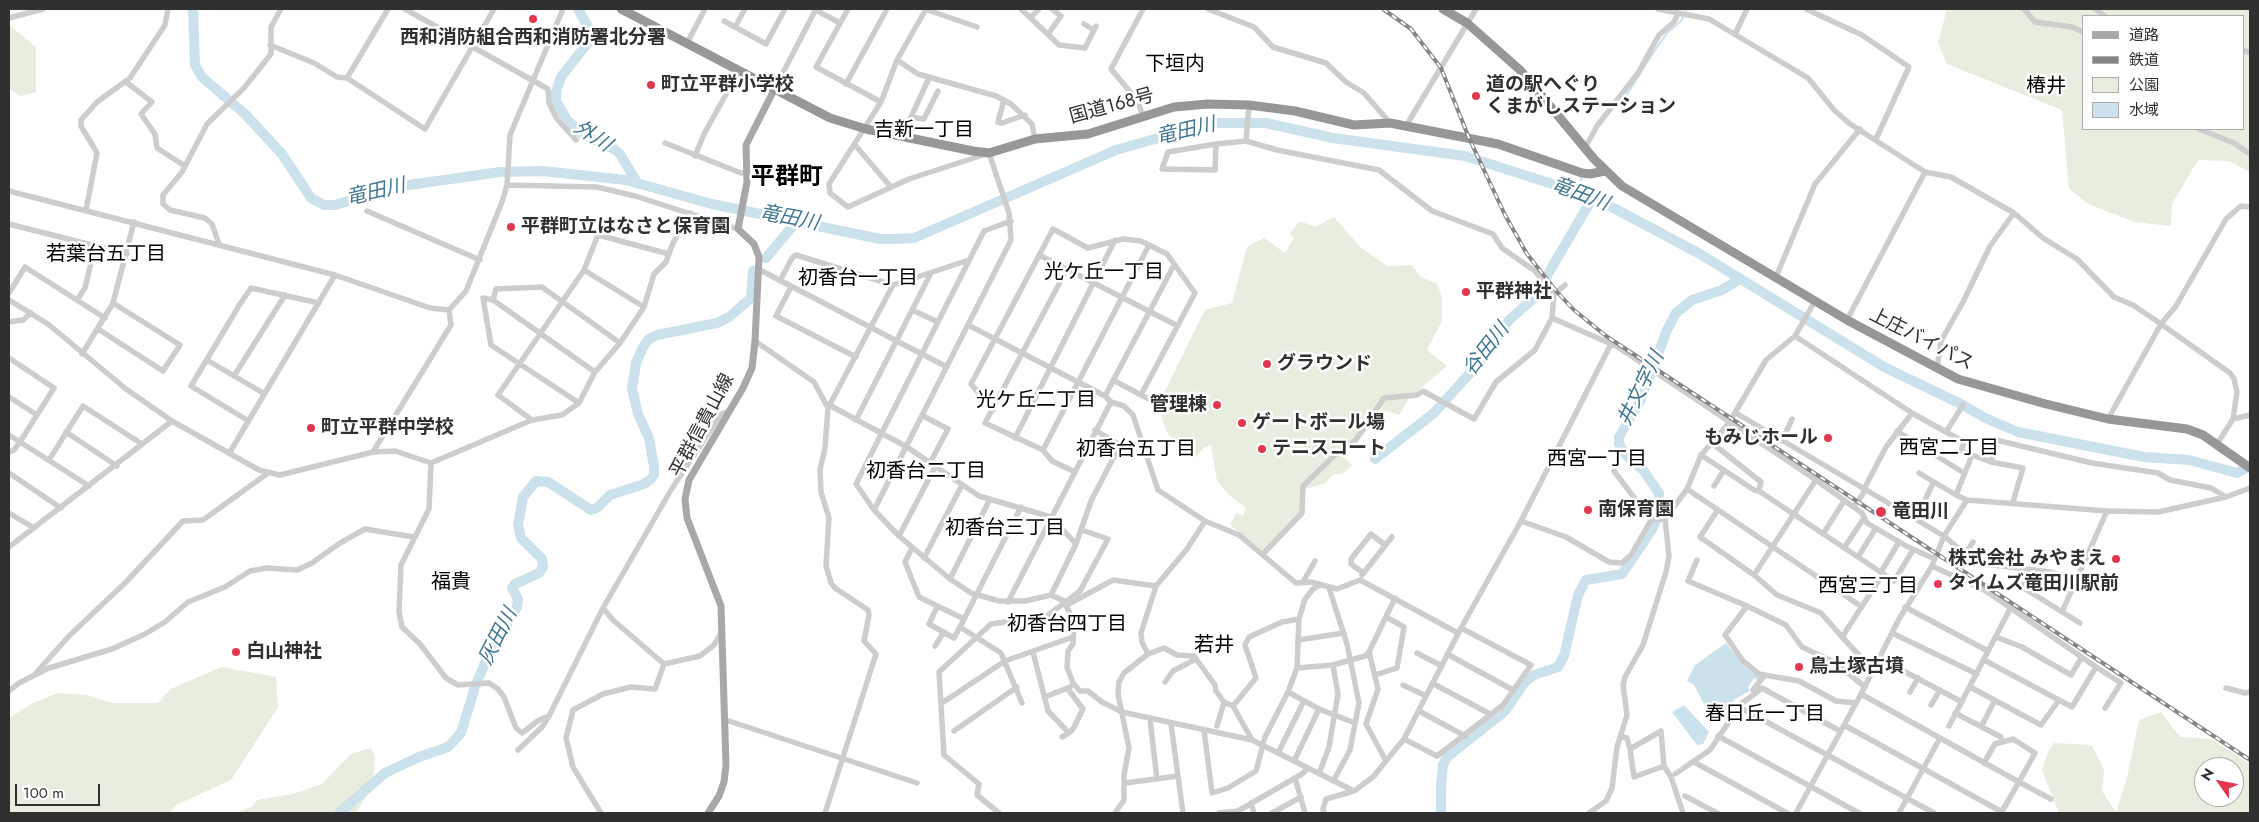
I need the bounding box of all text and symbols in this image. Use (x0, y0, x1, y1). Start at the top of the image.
marker: 西和消防組合西和消防署北分署 (527, 13, 539, 25)
legend (2082, 15, 2244, 130)
text: 道路 (2129, 24, 2159, 46)
place label: 西和消防組合西和消防署北分署 (400, 27, 666, 49)
text: 鉄道 (2129, 49, 2159, 71)
district label: 下垣内 (1145, 53, 1205, 77)
place label: 町立平群小学校 (661, 74, 794, 96)
place label: 道の駅へぐり くまがしステーション (1486, 74, 1676, 118)
text: 公園 (2129, 74, 2159, 96)
district label: 椿井 (2026, 75, 2066, 99)
marker: 町立平群小学校 (645, 79, 657, 91)
street label: 国道168号 (1067, 85, 1157, 129)
marker: 道の駅へぐり くまがしステーション (1470, 90, 1482, 102)
text: 水域 (2129, 99, 2159, 121)
water label: 竜田川 (1154, 114, 1218, 150)
water label: 外川 (569, 116, 615, 158)
district label: 吉新一丁目 (874, 119, 974, 143)
district label: 平群町 (751, 164, 823, 192)
water label: 竜田川 (1548, 173, 1612, 217)
water label: 竜田川 (344, 175, 408, 211)
water label: 竜田川 (757, 201, 821, 237)
place label: 平群町立はなさと保育園 (521, 216, 730, 238)
marker: 平群町立はなさと保育園 (505, 221, 517, 233)
district label: 若葉台五丁目 (46, 243, 166, 267)
district label: 光ケ丘一丁目 (1044, 261, 1164, 285)
district label: 初香台一丁目 (798, 267, 918, 291)
place label: 平群神社 (1476, 281, 1552, 303)
marker: 平群神社 (1460, 286, 1472, 298)
street label: 上庄バイパス (1865, 304, 1977, 376)
water label: 谷田川 (1459, 319, 1515, 381)
water label: 井文字川 (1614, 348, 1670, 430)
place label: グラウンド (1277, 353, 1372, 375)
marker: グラウンド (1261, 358, 1273, 370)
street label: 平群信貴山線 (666, 370, 740, 482)
district label: 光ケ丘二丁目 (976, 389, 1096, 413)
place label: 管理棟 (1150, 394, 1207, 416)
marker: 管理棟 (1211, 399, 1223, 411)
place label: ゲートボール場 (1252, 412, 1385, 434)
place label: 町立平群中学校 (321, 417, 454, 439)
marker: ゲートボール場 (1236, 417, 1248, 429)
marker: 町立平群中学校 (305, 422, 317, 434)
place label: もみじホール (1704, 427, 1818, 449)
marker: もみじホール (1822, 432, 1834, 444)
district label: 西宮二丁目 (1899, 437, 1999, 461)
district label: 初香台五丁目 (1076, 438, 1196, 462)
place label: テニスコート (1272, 438, 1386, 460)
marker: テニスコート (1256, 443, 1268, 455)
district label: 西宮一丁目 (1547, 448, 1647, 472)
district label: 初香台二丁目 (866, 460, 986, 484)
place label: 南保育園 (1598, 499, 1674, 521)
place label: 竜田川 (1892, 501, 1949, 523)
marker: 南保育園 (1582, 504, 1594, 516)
marker: 竜田川 (1874, 505, 1888, 519)
district label: 初香台三丁目 (945, 517, 1065, 541)
place label: 株式会社 みやまえ (1948, 548, 2106, 570)
marker: 株式会社 みやまえ (2110, 553, 2122, 565)
district label: 福貴 (431, 571, 471, 595)
place label: タイムズ竜田川駅前 (1948, 573, 2119, 595)
district label: 西宮三丁目 (1818, 575, 1918, 599)
marker: タイムズ竜田川駅前 (1932, 578, 1944, 590)
water label: 灰田川 (475, 605, 523, 669)
district label: 初香台四丁目 (1007, 613, 1127, 637)
district label: 若井 (1194, 634, 1234, 658)
place label: 白山神社 (246, 641, 322, 663)
marker: 白山神社 (230, 646, 242, 658)
place label: 鳥土塚古墳 (1809, 656, 1904, 678)
marker: 鳥土塚古墳 (1793, 661, 1805, 673)
district label: 春日丘一丁目 (1705, 703, 1825, 727)
north arrow (2194, 757, 2244, 807)
text: N (2196, 764, 2219, 784)
scale bar (18, 774, 102, 806)
text: 100 m (23, 782, 64, 804)

